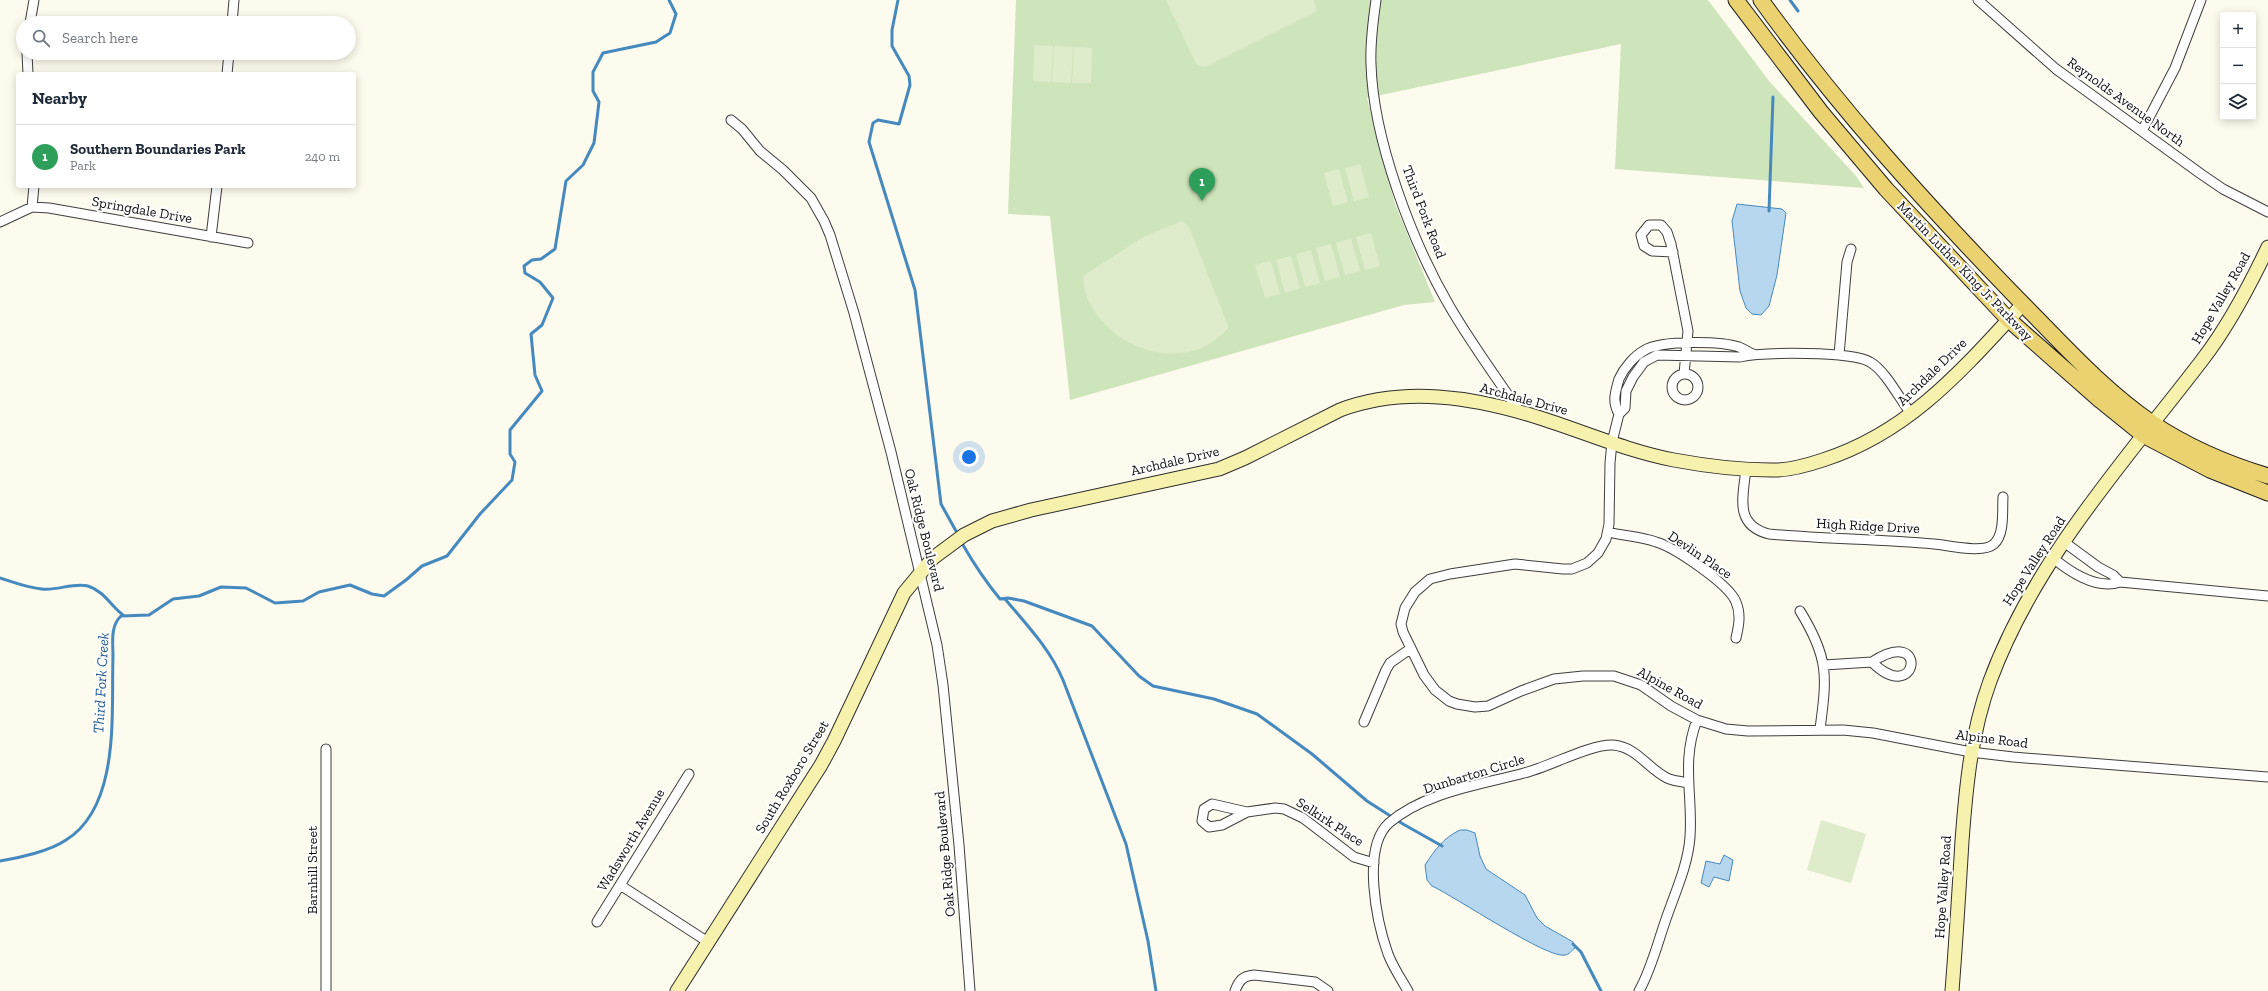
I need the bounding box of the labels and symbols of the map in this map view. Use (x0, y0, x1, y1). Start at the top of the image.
street label: Reynolds Avenue North (2064, 54, 2188, 150)
street label: Third Fork Road (1398, 163, 1450, 261)
pin: 1 (1189, 168, 1215, 201)
street label: Springdale Drive (91, 193, 194, 227)
street label: Martin Luther King Jr Parkway (1894, 198, 2037, 345)
street label: Hope Valley Road (2188, 249, 2254, 347)
street label: Archdale Drive (1894, 334, 1971, 409)
street label: Archdale Drive (1478, 379, 1570, 419)
street label: Archdale Drive (1129, 442, 1221, 479)
your location (959, 447, 979, 467)
street label: Oak Ridge Boulevard (901, 467, 948, 594)
street label: Hope Valley Road (1999, 513, 2069, 609)
street label: High Ridge Drive (1816, 515, 1921, 537)
street label: Devlin Place (1665, 527, 1736, 583)
water label: Third Fork Creek (89, 632, 113, 734)
street label: Alpine Road (1634, 663, 1706, 713)
street label: South Roxboro Street (752, 717, 833, 837)
street label: Alpine Road (1955, 726, 2029, 752)
street label: Dunbarton Circle (1421, 750, 1527, 797)
street label: Wadsworth Avenue (594, 785, 669, 894)
street label: Oak Ridge Boulevard (931, 790, 959, 918)
street label: Selkirk Place (1293, 794, 1367, 850)
street label: Barnhill Street (304, 825, 321, 914)
street label: Hope Valley Road (1931, 835, 1955, 939)

